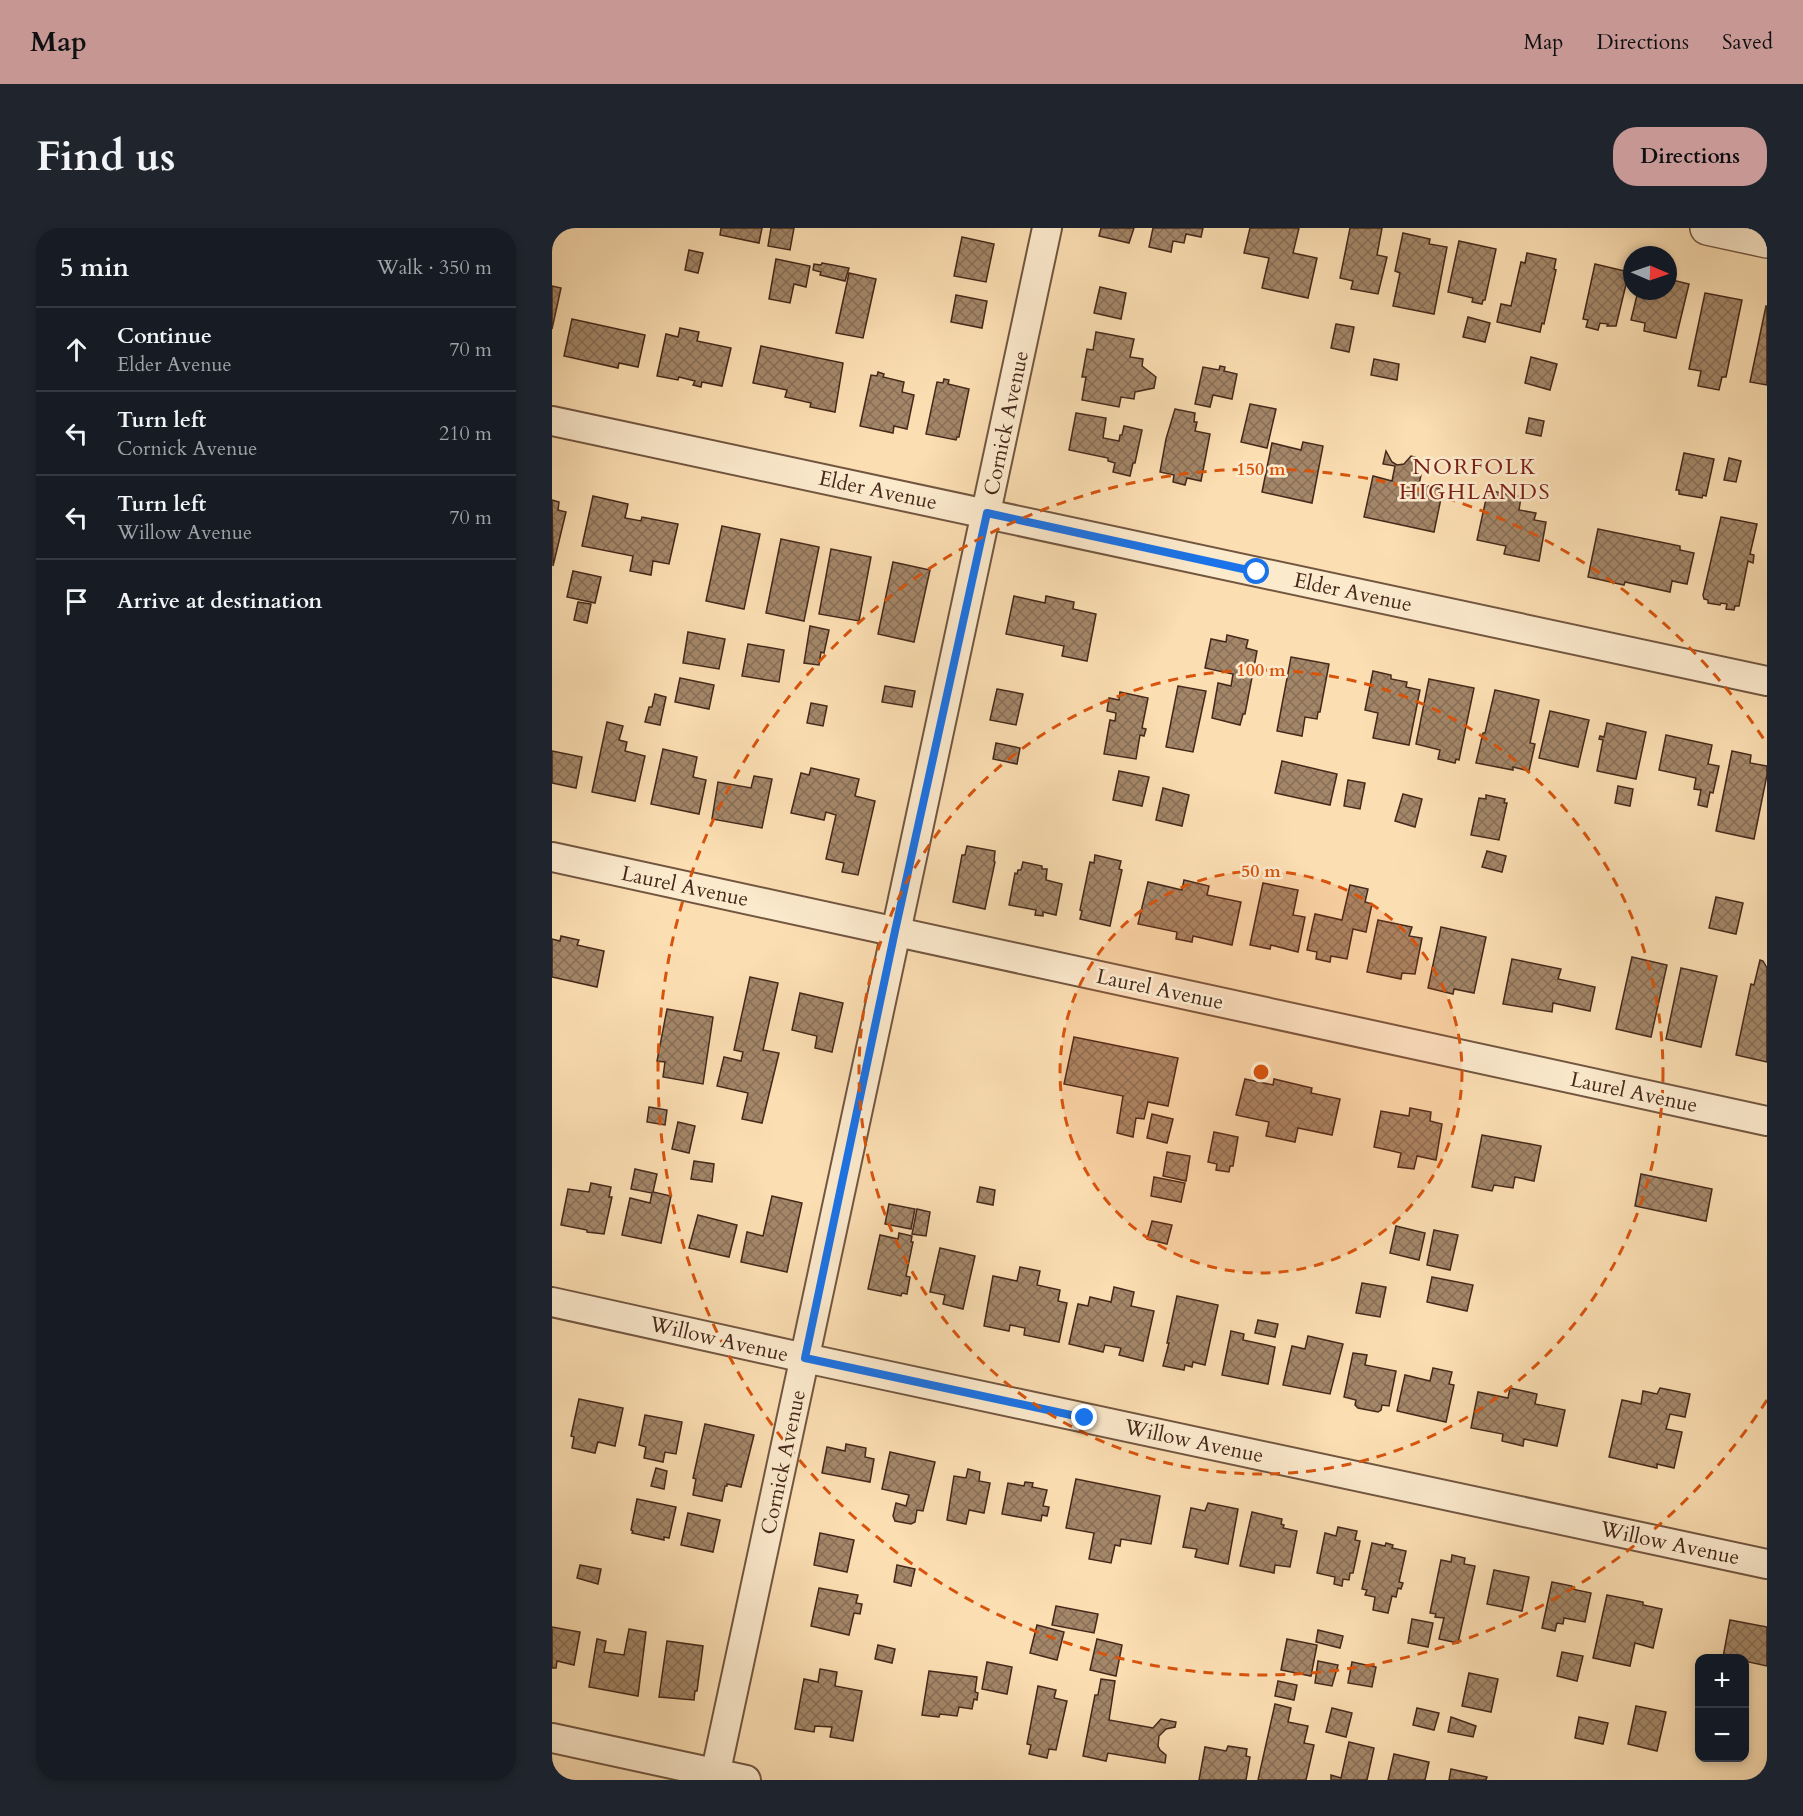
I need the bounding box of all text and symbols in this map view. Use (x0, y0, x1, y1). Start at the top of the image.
text: Map (30, 23, 87, 61)
text: Map (1523, 28, 1563, 57)
text: Directions (1596, 28, 1689, 57)
text: Saved (1722, 28, 1773, 57)
button: Directions (1613, 127, 1767, 186)
text: Find us (36, 128, 176, 185)
north arrow (1623, 246, 1677, 300)
text: 5 min (60, 250, 129, 285)
text: Walk · 350 m (377, 254, 492, 281)
text: Continue (117, 321, 212, 351)
icon: ahead (60, 333, 93, 366)
text: 70 m (449, 336, 492, 363)
street label: Cornick Avenue (977, 348, 1036, 498)
text: Elder Avenue (117, 351, 232, 378)
text: Turn left (117, 405, 206, 435)
icon: left (60, 417, 93, 450)
text: 210 m (439, 420, 492, 447)
text: Cornick Avenue (117, 435, 257, 462)
district label: NORFOLK HIGHLANDS (1399, 452, 1551, 507)
text: 150 m (1236, 457, 1286, 482)
street label: Elder Avenue (816, 464, 940, 517)
text: Turn left (117, 489, 206, 519)
icon: left (60, 501, 93, 534)
text: 70 m (449, 504, 492, 531)
text: Willow Avenue (117, 519, 252, 546)
route start (1243, 558, 1269, 584)
street label: Elder Avenue (1291, 566, 1415, 619)
icon: arrive (60, 585, 93, 618)
text: Arrive at destination (117, 586, 322, 616)
text: 100 m (1236, 658, 1286, 683)
street label: Laurel Avenue (619, 859, 751, 914)
text: 50 m (1241, 859, 1281, 884)
street label: Laurel Avenue (1094, 962, 1226, 1017)
centre of rings (1251, 1062, 1271, 1082)
street label: Laurel Avenue (1568, 1065, 1700, 1120)
street label: Willow Avenue (646, 1309, 791, 1370)
street label: Cornick Avenue (754, 1387, 813, 1537)
route end (1071, 1404, 1097, 1430)
street label: Willow Avenue (1121, 1412, 1266, 1470)
street label: Willow Avenue (1597, 1514, 1742, 1572)
map controls (1695, 1654, 1749, 1762)
button: + (1695, 1654, 1749, 1708)
button: − (1695, 1708, 1749, 1762)

